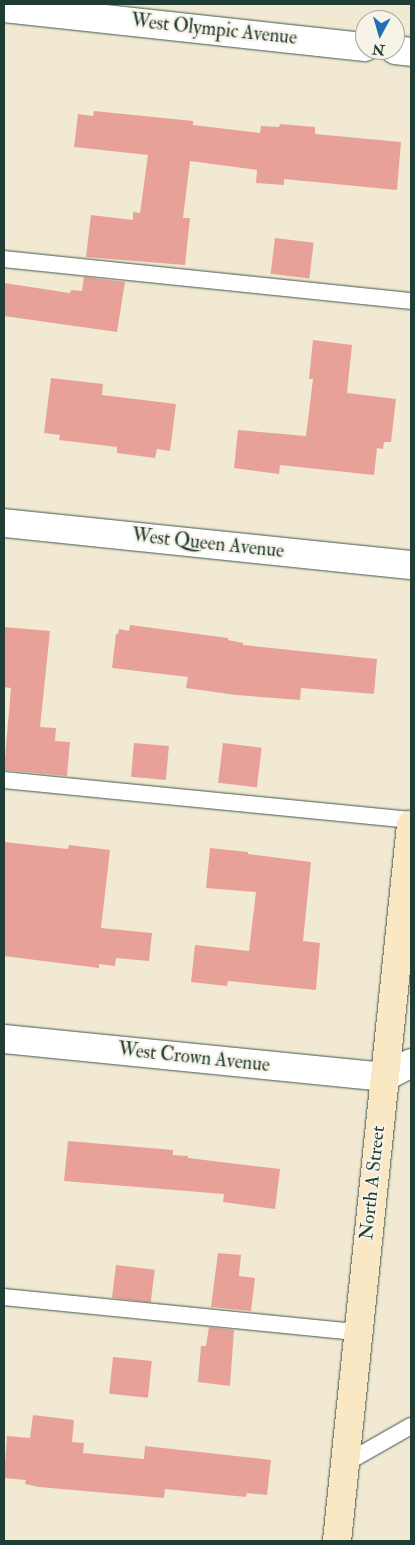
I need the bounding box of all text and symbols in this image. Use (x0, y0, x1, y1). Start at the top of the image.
street label: West Olympic Avenue (130, 10, 298, 50)
north arrow (355, 10, 405, 60)
text: N (371, 40, 386, 59)
street label: West Queen Avenue (131, 525, 285, 563)
street label: West Crown Avenue (117, 1039, 271, 1077)
street label: North A Street (356, 1125, 390, 1241)

